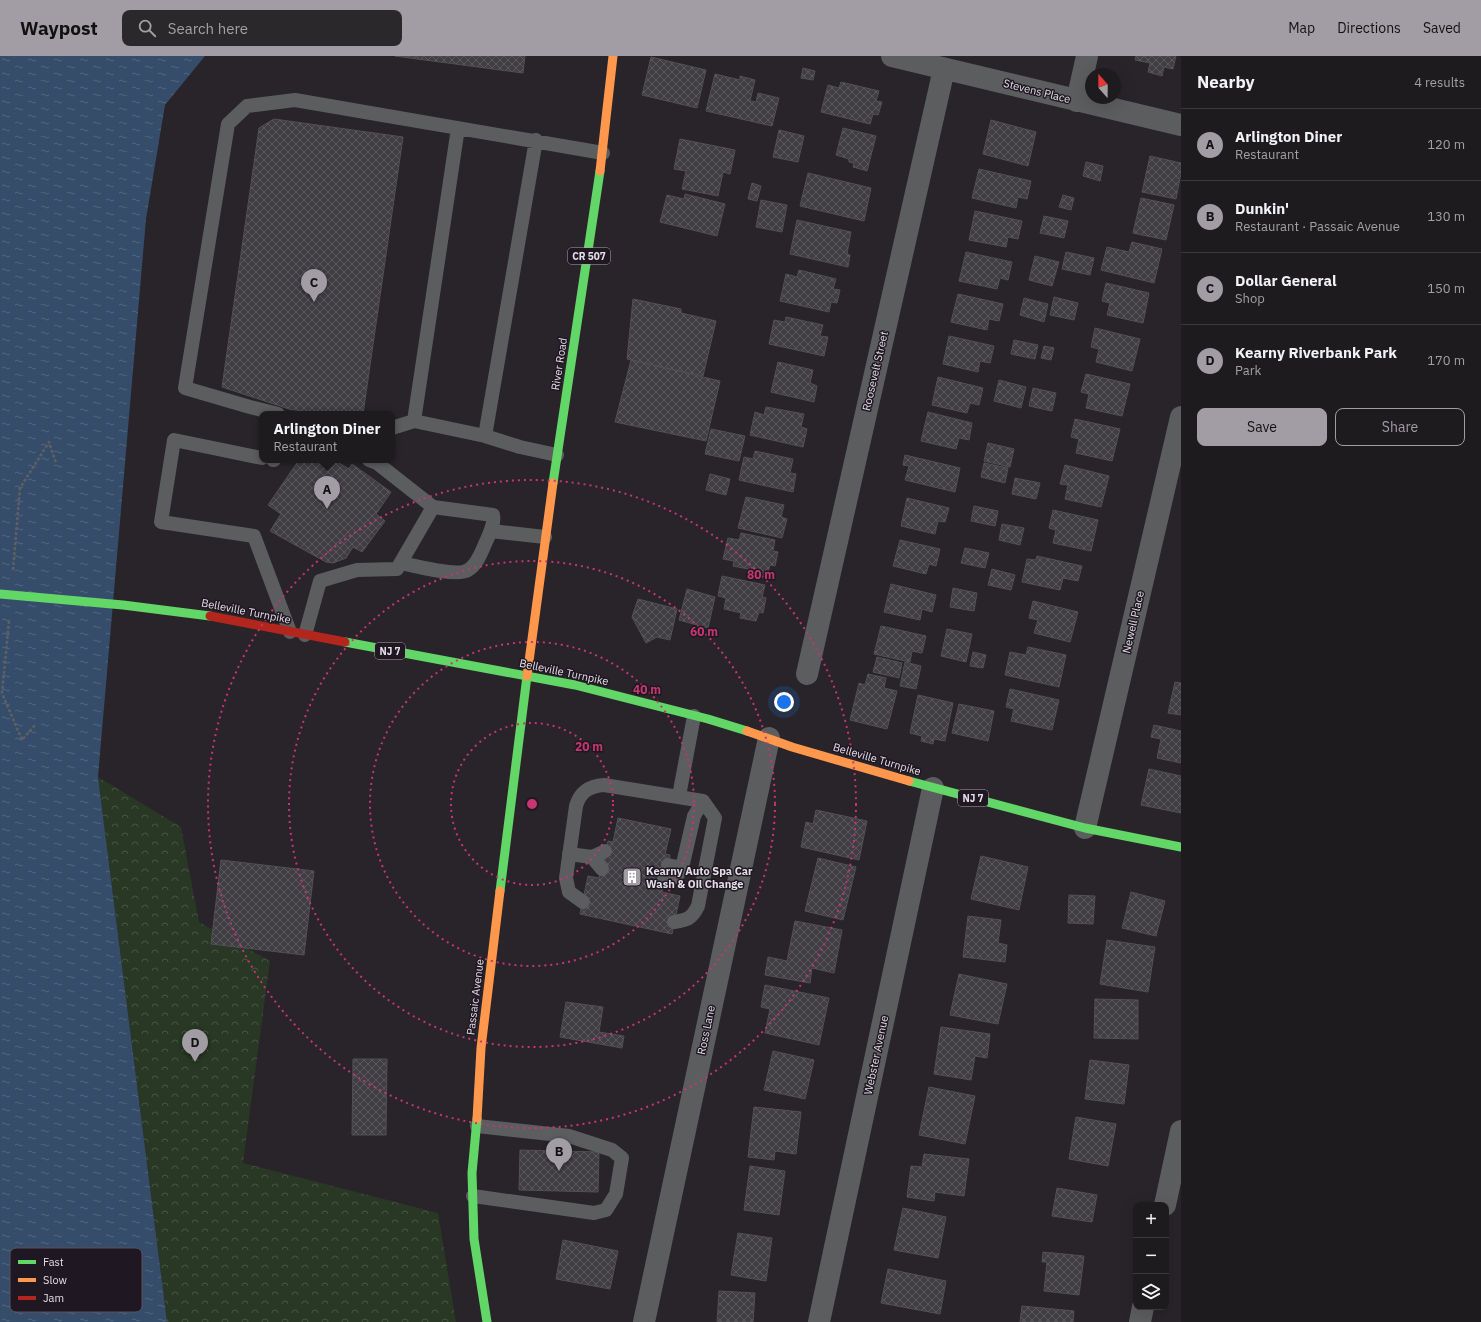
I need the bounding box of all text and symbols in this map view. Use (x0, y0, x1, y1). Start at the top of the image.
search box (122, 10, 402, 46)
text: Waypost (20, 16, 98, 40)
icon: search (136, 17, 158, 39)
text: Search here (168, 19, 248, 38)
text: Map (1288, 19, 1315, 37)
text: Directions (1337, 19, 1401, 37)
text: Saved (1423, 19, 1461, 37)
north arrow (1085, 68, 1121, 104)
text: Nearby (1197, 71, 1255, 93)
text: 4 results (1414, 74, 1465, 91)
street label: Stevens Place (1002, 76, 1072, 106)
text: Arlington Diner (1235, 127, 1342, 146)
text: A (1206, 136, 1214, 153)
text: 120 m (1427, 136, 1465, 153)
text: Restaurant (1235, 146, 1299, 163)
text: Dunkin' (1235, 199, 1289, 218)
text: B (1206, 208, 1214, 225)
text: 130 m (1427, 208, 1465, 225)
text: Restaurant · Passaic Avenue (1235, 218, 1400, 235)
road number: CR 507 (568, 248, 610, 264)
pin: C (301, 269, 327, 302)
text: Dollar General (1235, 271, 1337, 290)
text: C (1206, 280, 1214, 297)
text: 150 m (1427, 280, 1465, 297)
text: Shop (1235, 290, 1265, 307)
street label: Roosevelt Street (859, 330, 891, 412)
street label: River Road (548, 337, 570, 391)
text: Kearny Riverbank Park (1235, 343, 1397, 362)
text: D (1205, 352, 1215, 369)
text: 170 m (1427, 352, 1465, 369)
text: Park (1235, 362, 1261, 379)
button: Save (1197, 408, 1327, 446)
button: Share (1335, 408, 1465, 446)
popup (259, 411, 395, 463)
text: Arlington Diner (273, 419, 381, 438)
text: Restaurant (273, 438, 337, 455)
pin: A (314, 476, 340, 509)
text: 80 m (747, 567, 775, 582)
street label: Newell Place (1119, 589, 1147, 655)
street label: Belleville Turnpike (200, 595, 292, 627)
text: 60 m (690, 624, 718, 639)
road number: NJ 7 (375, 643, 405, 659)
street label: Belleville Turnpike (518, 656, 610, 688)
text: 40 m (633, 682, 661, 697)
your location (774, 692, 794, 712)
text: 20 m (575, 739, 603, 754)
street label: Belleville Turnpike (831, 740, 923, 778)
road number: NJ 7 (958, 790, 988, 806)
centre of rings (525, 797, 539, 811)
place label: Kearny Auto Spa Car Wash & Oil Change (646, 864, 753, 891)
building icon: Kearny Auto Spa Car Wash & Oil Change (621, 866, 643, 888)
street label: Passaic Avenue (463, 958, 487, 1036)
street label: Ross Lane (694, 1004, 718, 1056)
street label: Webster Avenue (861, 1014, 891, 1096)
pin: D (182, 1029, 208, 1062)
pin: B (546, 1138, 572, 1171)
map controls (1133, 1202, 1169, 1310)
button: + (1133, 1202, 1169, 1238)
button: − (1133, 1238, 1169, 1274)
legend (10, 1248, 142, 1312)
text: Fast (43, 1255, 64, 1269)
text: Slow (43, 1273, 67, 1287)
button: layers (1133, 1274, 1169, 1310)
text: Jam (43, 1291, 64, 1305)

